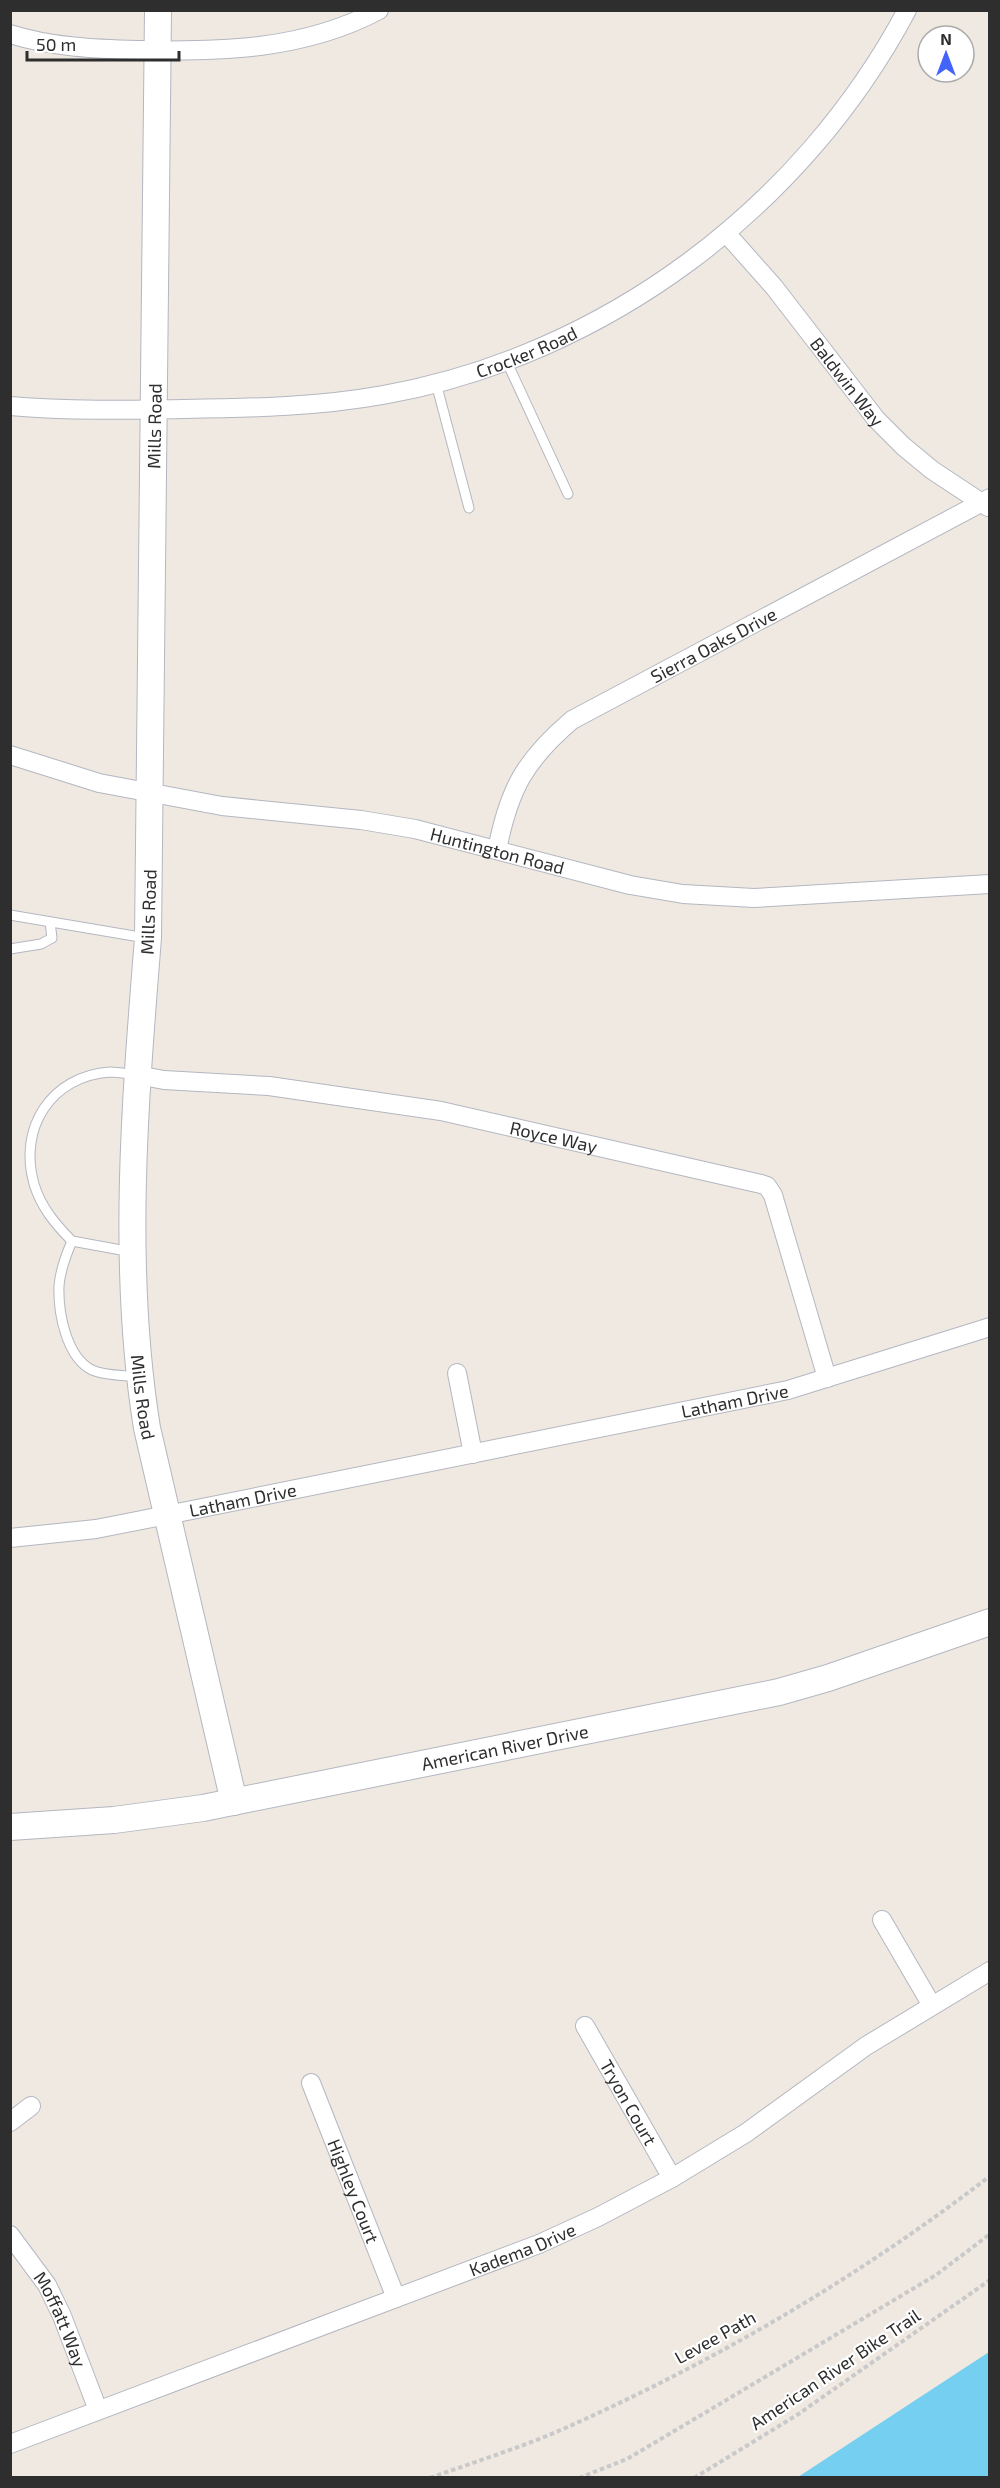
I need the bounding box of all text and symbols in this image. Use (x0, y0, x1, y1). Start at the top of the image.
scale bar (27, 24, 178, 62)
north arrow (916, 24, 976, 84)
text: N (940, 29, 952, 48)
text: 50 m (36, 33, 76, 55)
street label: Crocker Road (473, 321, 581, 382)
street label: Baldwin Way (806, 333, 889, 432)
street label: Mills Road (142, 383, 166, 469)
street label: Sierra Oaks Drive (647, 602, 780, 687)
street label: Huntington Road (428, 822, 567, 878)
street label: Mills Road (136, 869, 160, 955)
street label: Royce Way (508, 1116, 600, 1157)
street label: Mills Road (127, 1353, 160, 1442)
street label: Latham Drive (679, 1379, 790, 1422)
street label: Latham Drive (187, 1478, 298, 1521)
street label: American River Drive (419, 1720, 590, 1775)
street label: Tryon Court (596, 2056, 662, 2149)
street label: Highley Court (323, 2136, 384, 2246)
street label: Kadema Drive (466, 2218, 579, 2280)
street label: Moffatt Way (30, 2267, 92, 2370)
street label: American River Bike Trail (746, 2303, 925, 2434)
street label: Levee Path (671, 2306, 759, 2368)

